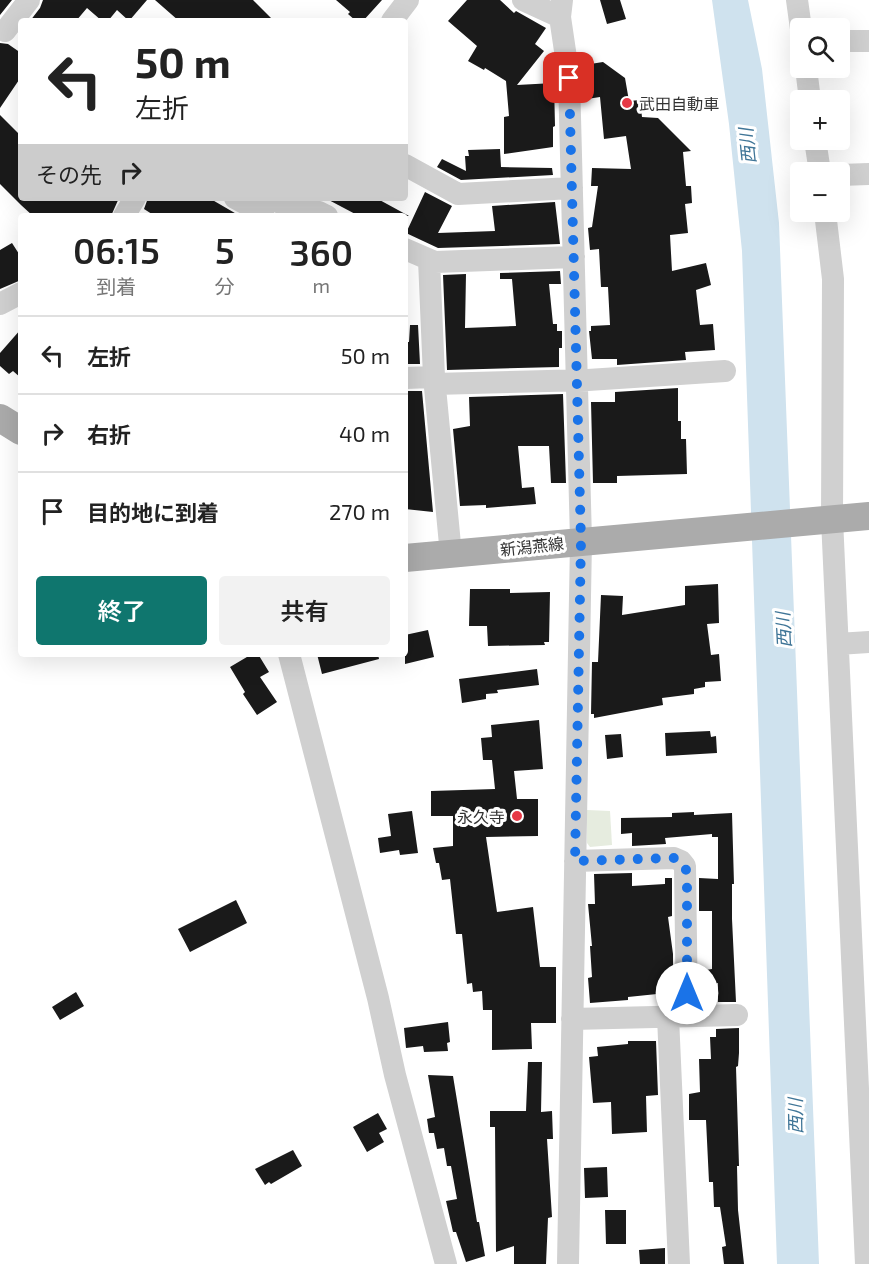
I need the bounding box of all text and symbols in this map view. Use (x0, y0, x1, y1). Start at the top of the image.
map controls (790, 18, 850, 222)
button: search (790, 18, 850, 78)
text: 50 m (135, 36, 231, 86)
icon: left (36, 42, 114, 120)
pin (543, 52, 594, 103)
icon: arrive (552, 61, 585, 94)
button: + (790, 90, 850, 150)
text: 左折 (135, 91, 189, 123)
place label: 武田自動車 (639, 94, 719, 113)
marker: 武田自動車 (620, 96, 634, 110)
water label: 西川 (734, 125, 760, 165)
icon: right (114, 156, 147, 189)
text: その先 (36, 161, 102, 187)
button: − (790, 162, 850, 222)
text: 06:15 (73, 228, 160, 271)
text: 5 (215, 228, 235, 271)
text: 360 (290, 230, 353, 273)
text: m (313, 273, 330, 297)
text: 到着 (96, 274, 136, 298)
text: 分 (215, 274, 235, 298)
icon: left (36, 339, 69, 372)
text: 50 m (341, 342, 390, 368)
text: 左折 (87, 343, 131, 369)
icon: right (36, 417, 69, 450)
text: 40 m (339, 420, 390, 446)
text: 右折 (87, 421, 131, 447)
icon: arrive (36, 495, 69, 528)
text: 270 m (329, 498, 390, 524)
text: 目的地に到着 (87, 499, 219, 525)
street label: 新潟燕線 (499, 533, 565, 559)
button: 終了 (36, 576, 207, 645)
button: 共有 (219, 576, 390, 645)
water label: 西川 (771, 609, 795, 649)
place label: 永久寺 (457, 807, 505, 826)
marker: 永久寺 (510, 809, 524, 823)
position arrow (655, 961, 719, 1025)
water label: 西川 (784, 1096, 806, 1134)

